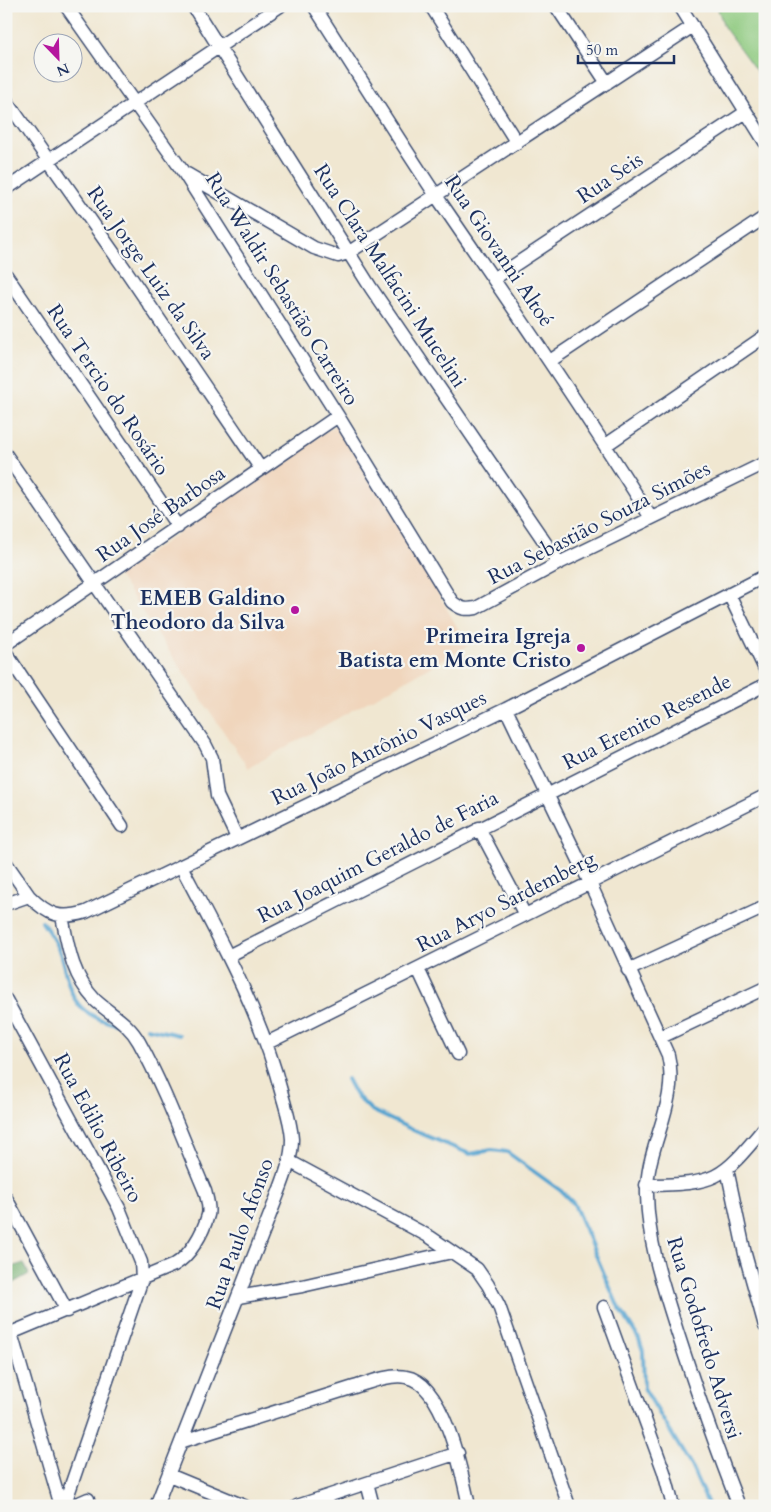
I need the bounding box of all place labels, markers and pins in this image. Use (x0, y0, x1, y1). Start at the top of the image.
place label: EMEB Galdino Theodoro da Silva (111, 584, 286, 637)
marker: EMEB Galdino Theodoro da Silva (289, 604, 301, 616)
place label: Primeira Igreja Batista em Monte Cristo (338, 622, 572, 675)
marker: Primeira Igreja Batista em Monte Cristo (575, 642, 587, 654)

